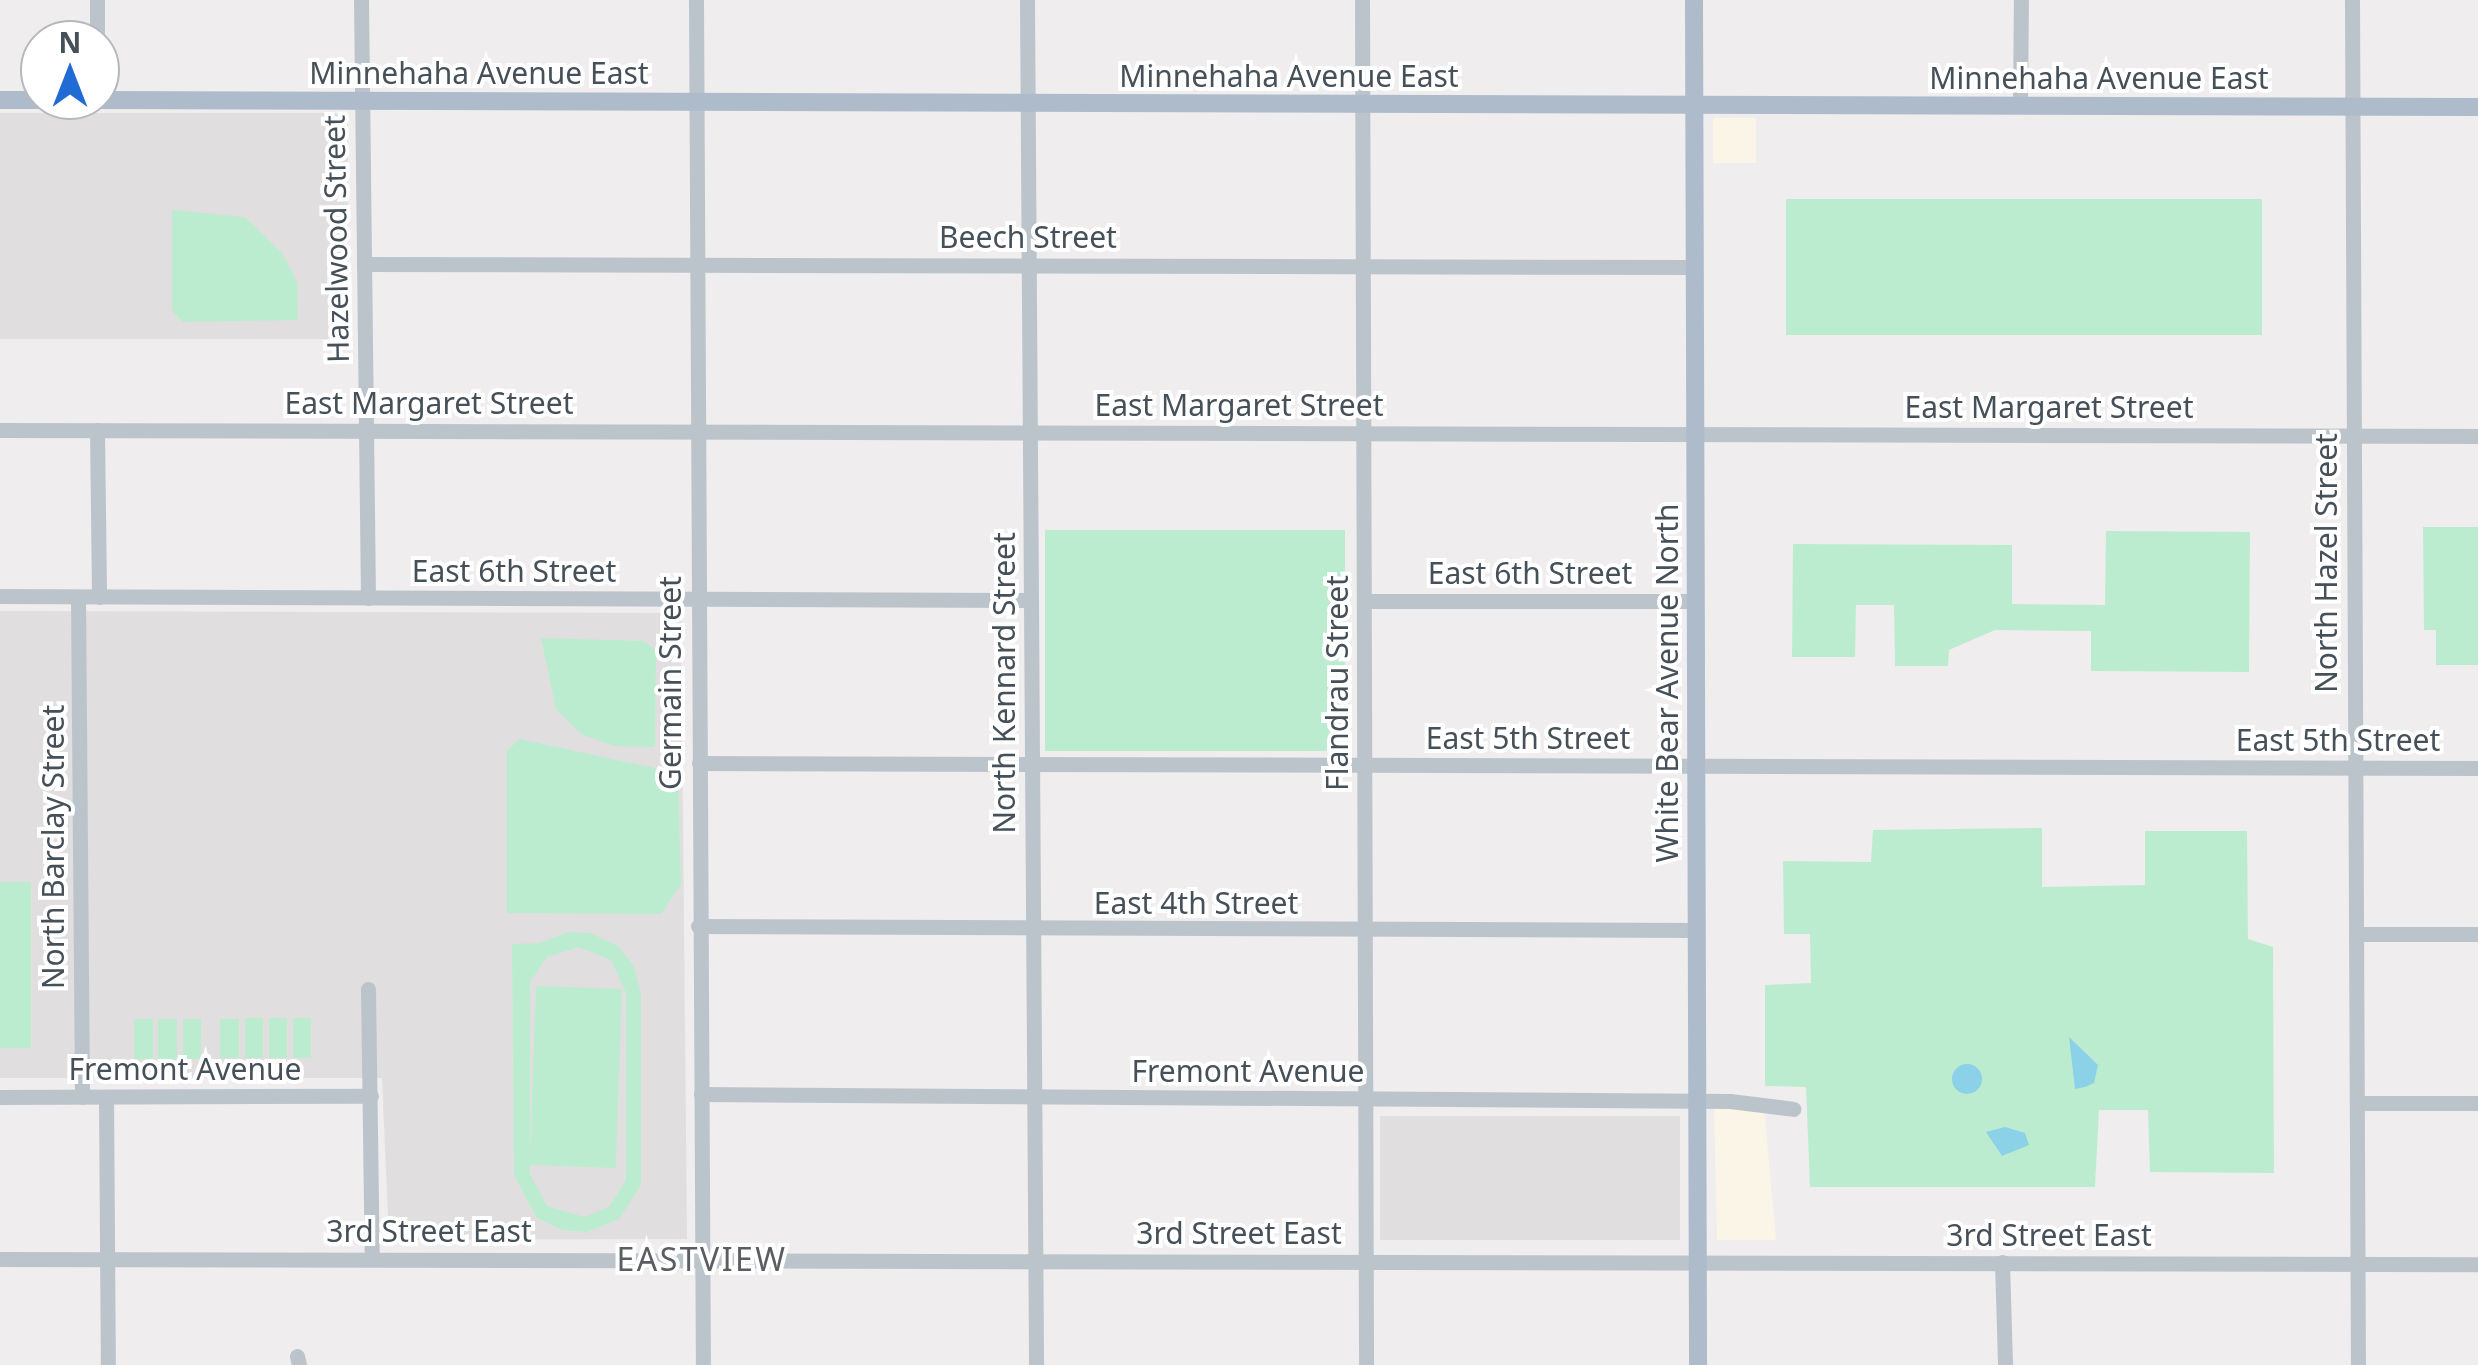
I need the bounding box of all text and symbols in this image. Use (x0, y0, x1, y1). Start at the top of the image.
north arrow (20, 20, 120, 120)
text: N (59, 23, 81, 61)
street label: Minnehaha Avenue East (309, 55, 649, 91)
street label: Minnehaha Avenue East (1119, 58, 1459, 94)
street label: Minnehaha Avenue East (1929, 60, 2269, 96)
street label: Hazelwood Street (316, 115, 356, 363)
street label: Beech Street (939, 219, 1117, 255)
street label: East Margaret Street (284, 385, 574, 421)
street label: East Margaret Street (1094, 387, 1384, 423)
street label: East Margaret Street (1904, 389, 2194, 425)
street label: North Hazel Street (2308, 433, 2344, 693)
street label: White Bear Avenue North (1649, 503, 1685, 863)
street label: North Kennard Street (986, 532, 1022, 834)
street label: East 6th Street (412, 553, 616, 589)
street label: East 6th Street (1428, 555, 1632, 591)
street label: Flandrau Street (1319, 575, 1355, 791)
street label: Germain Street (652, 576, 688, 790)
street label: North Barclay Street (35, 705, 71, 989)
street label: East 5th Street (1426, 720, 1630, 756)
street label: East 5th Street (2236, 722, 2440, 758)
street label: East 4th Street (1094, 885, 1298, 921)
street label: Fremont Avenue (69, 1051, 301, 1087)
street label: Fremont Avenue (1132, 1053, 1364, 1089)
street label: 3rd Street East (326, 1213, 532, 1249)
street label: 3rd Street East (1136, 1215, 1342, 1251)
street label: 3rd Street East (1946, 1217, 2152, 1253)
district label: EASTVIEW (616, 1240, 788, 1278)

